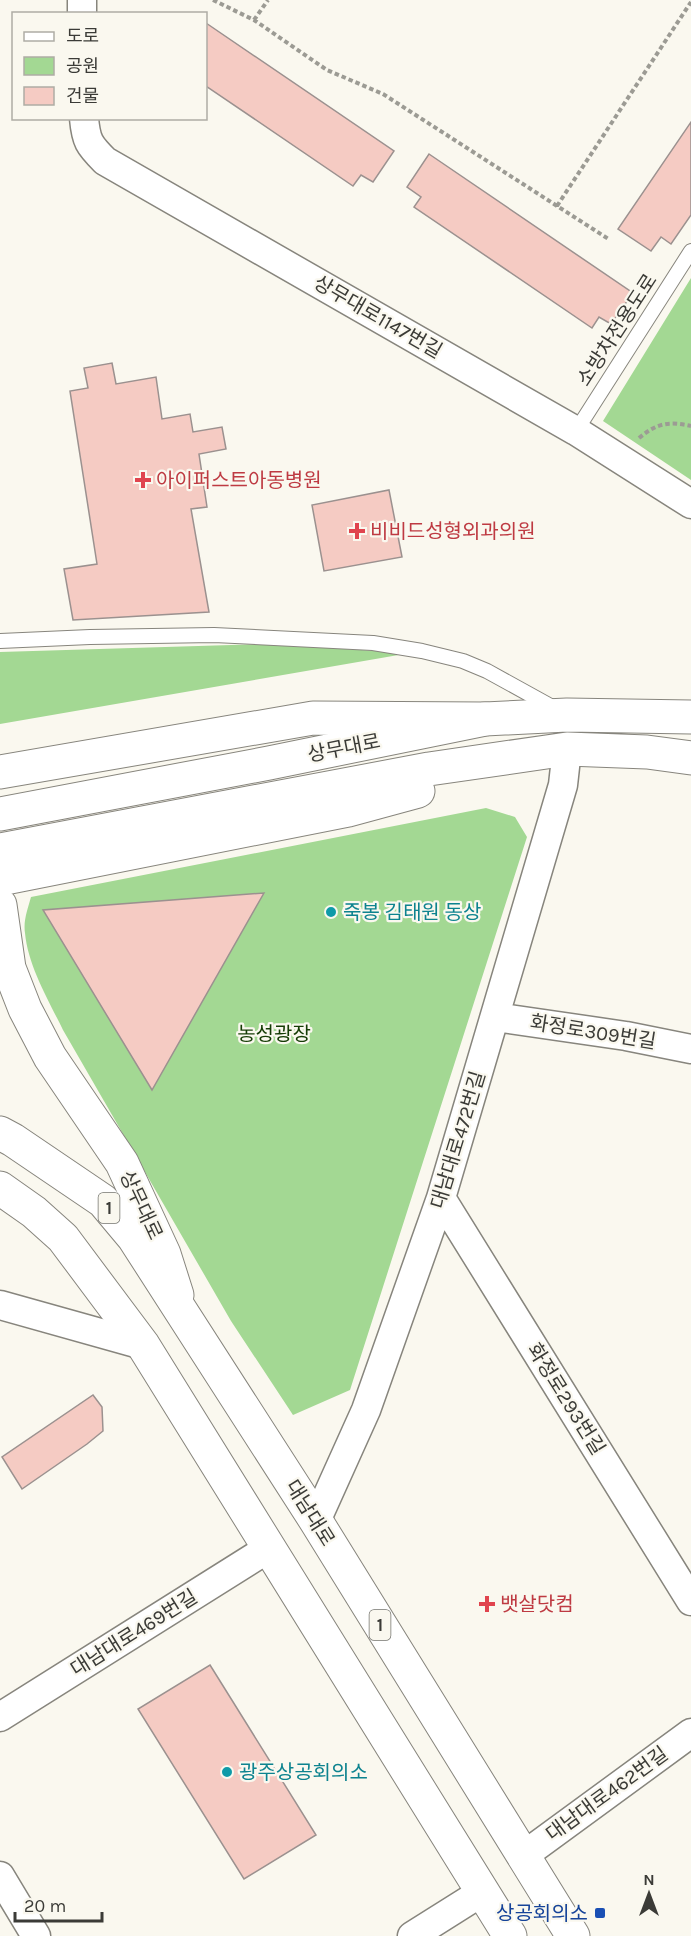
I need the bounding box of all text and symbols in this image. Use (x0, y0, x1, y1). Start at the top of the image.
legend (12, 12, 207, 120)
text: 도로 (66, 25, 99, 47)
text: 공원 (66, 55, 99, 77)
text: 건물 (66, 85, 99, 107)
street label: 소방차전용도로 (572, 270, 662, 390)
street label: 상무대로1147번길 (310, 271, 446, 363)
place label: 아이퍼스트아동병원 (156, 469, 322, 492)
marker: 아이퍼스트아동병원 (134, 471, 152, 489)
place label: 비비드성형외과의원 (370, 520, 536, 543)
marker: 비비드성형외과의원 (348, 522, 366, 540)
street label: 상무대로 (306, 730, 382, 766)
place label: 죽봉 김태원 동상 (343, 901, 481, 924)
marker: 죽봉 김태원 동상 (324, 905, 338, 919)
street label: 화정로309번길 (528, 1011, 658, 1053)
park label: 농성광장 (237, 1023, 311, 1046)
street label: 대남대로472번길 (426, 1068, 490, 1212)
street label: 상무대로 (115, 1167, 167, 1243)
road number: 1 (98, 1193, 120, 1223)
street label: 화정로293번길 (523, 1339, 609, 1459)
street label: 대남대로 (281, 1476, 339, 1550)
street label: 대남대로469번길 (67, 1585, 201, 1681)
place label: 뱃살닷컴 (500, 1593, 574, 1616)
marker: 뱃살닷컴 (478, 1595, 496, 1613)
road number: 1 (370, 1610, 391, 1640)
street label: 대남대로462번길 (542, 1742, 672, 1846)
place label: 광주상공회의소 (239, 1761, 368, 1784)
marker: 광주상공회의소 (220, 1765, 234, 1779)
north arrow (619, 1864, 679, 1924)
text: N (643, 1870, 655, 1889)
scale bar (15, 1885, 102, 1923)
text: 20 m (24, 1895, 66, 1917)
place label: 상공회의소 (496, 1902, 588, 1925)
marker: 상공회의소 (593, 1906, 607, 1920)

